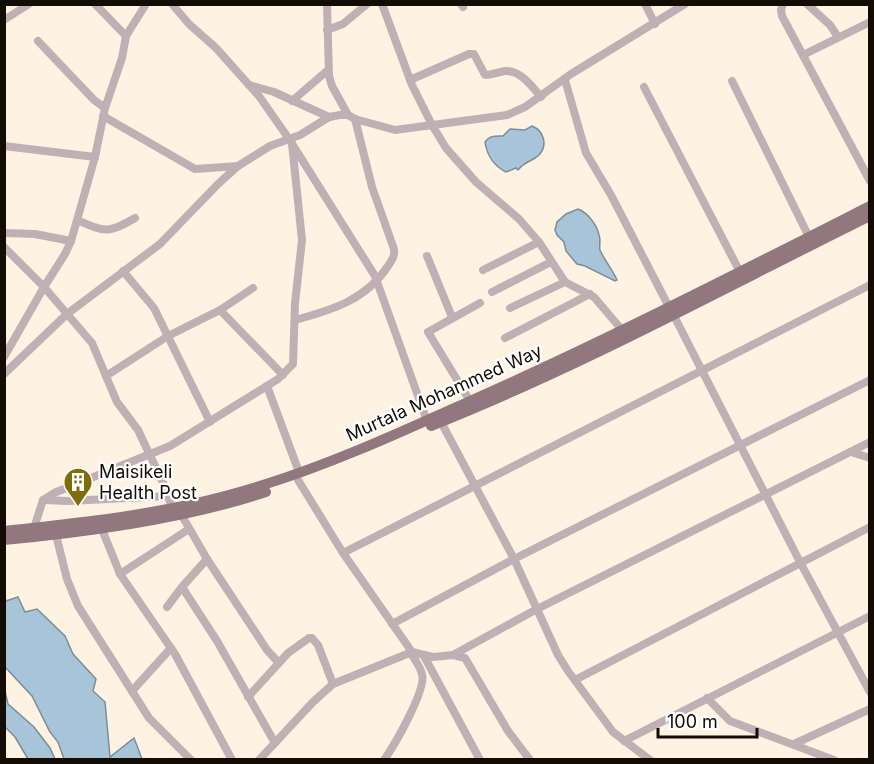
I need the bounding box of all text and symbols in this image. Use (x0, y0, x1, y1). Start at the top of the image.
street label: Murtala Mohammed Way (343, 340, 545, 445)
place label: Maisikeli Health Post (99, 461, 197, 503)
building icon: Maisikeli Health Post (62, 466, 94, 508)
scale bar (658, 701, 757, 739)
text: 100 m (667, 711, 718, 732)

